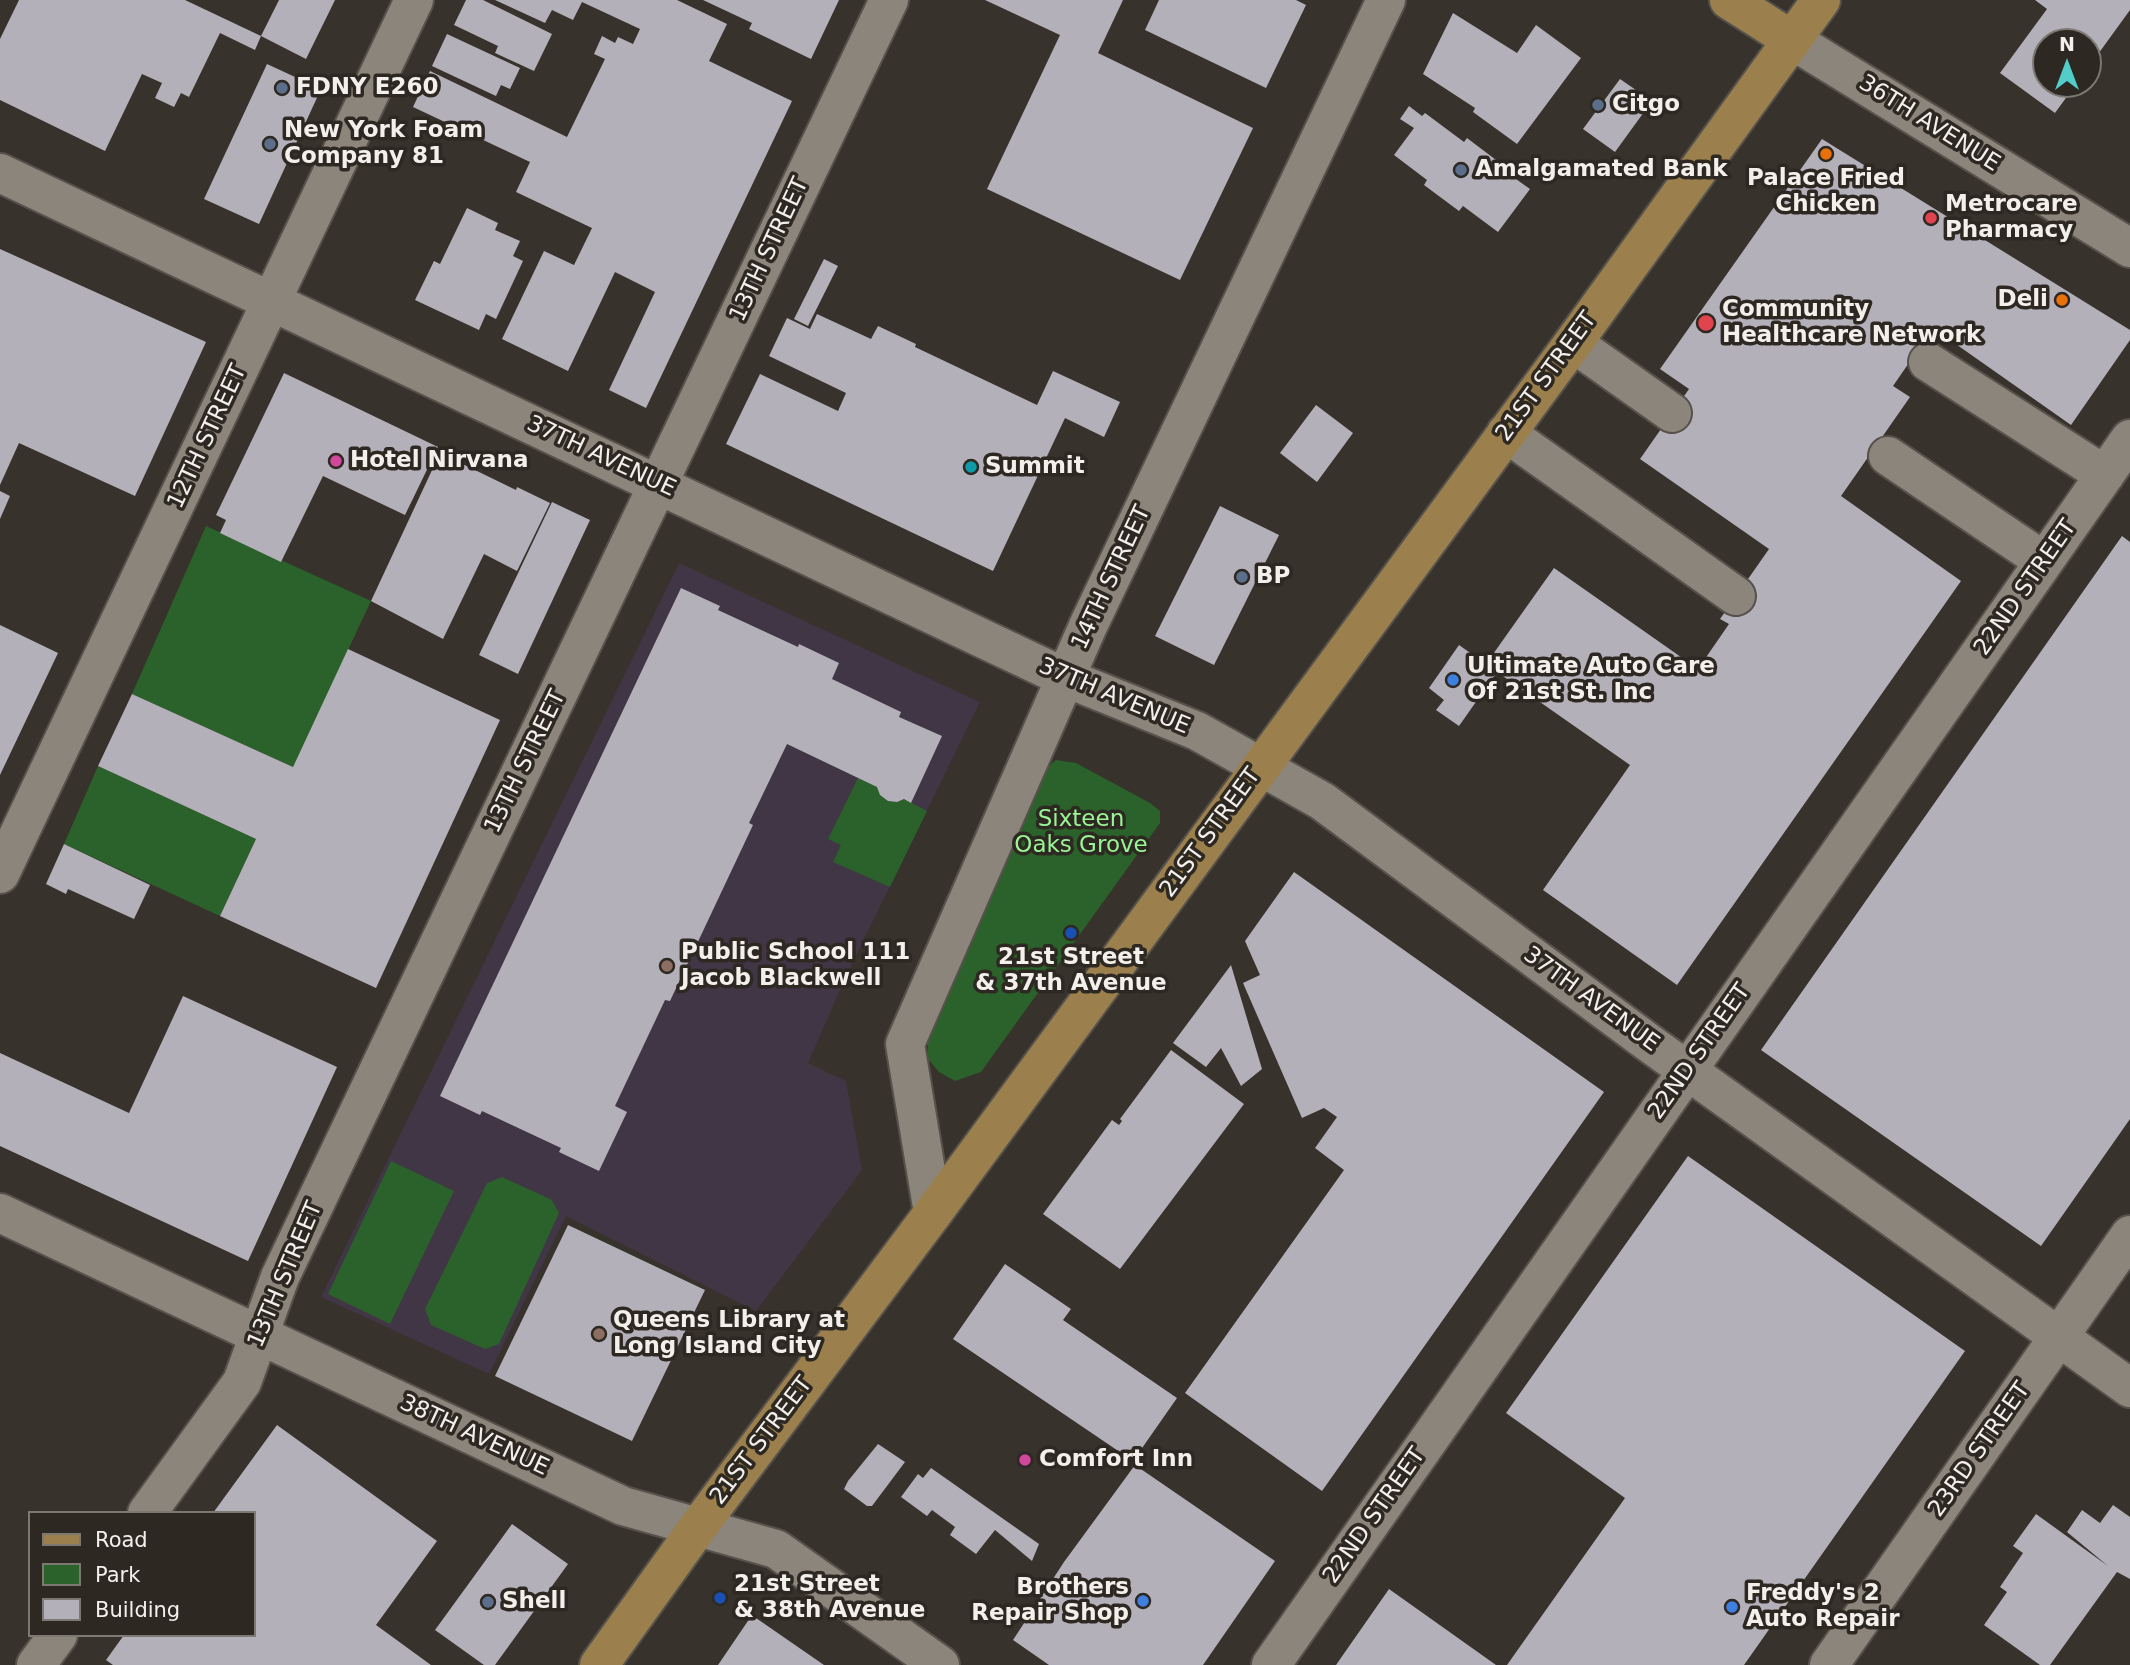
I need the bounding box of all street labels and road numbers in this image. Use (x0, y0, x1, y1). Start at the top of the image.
street label: 36TH AVENUE (1853, 70, 2005, 178)
street label: 13TH STREET (725, 174, 815, 326)
street label: 21ST STREET (1491, 307, 1603, 447)
street label: 12TH STREET (163, 361, 253, 513)
street label: 37TH AVENUE (522, 410, 680, 504)
street label: 14TH STREET (1067, 502, 1157, 654)
street label: 22ND STREET (1969, 515, 2083, 661)
street label: 37TH AVENUE (1034, 653, 1194, 741)
street label: 13TH STREET (479, 686, 573, 838)
street label: 21ST STREET (1155, 763, 1267, 903)
street label: 37TH AVENUE (1518, 942, 1664, 1058)
street label: 22ND STREET (1643, 979, 1757, 1125)
street label: 13TH STREET (243, 1198, 329, 1352)
street label: 21ST STREET (705, 1372, 819, 1510)
street label: 23RD STREET (1923, 1377, 2037, 1523)
street label: 38TH AVENUE (395, 1389, 553, 1483)
street label: 22ND STREET (1318, 1443, 1432, 1589)

